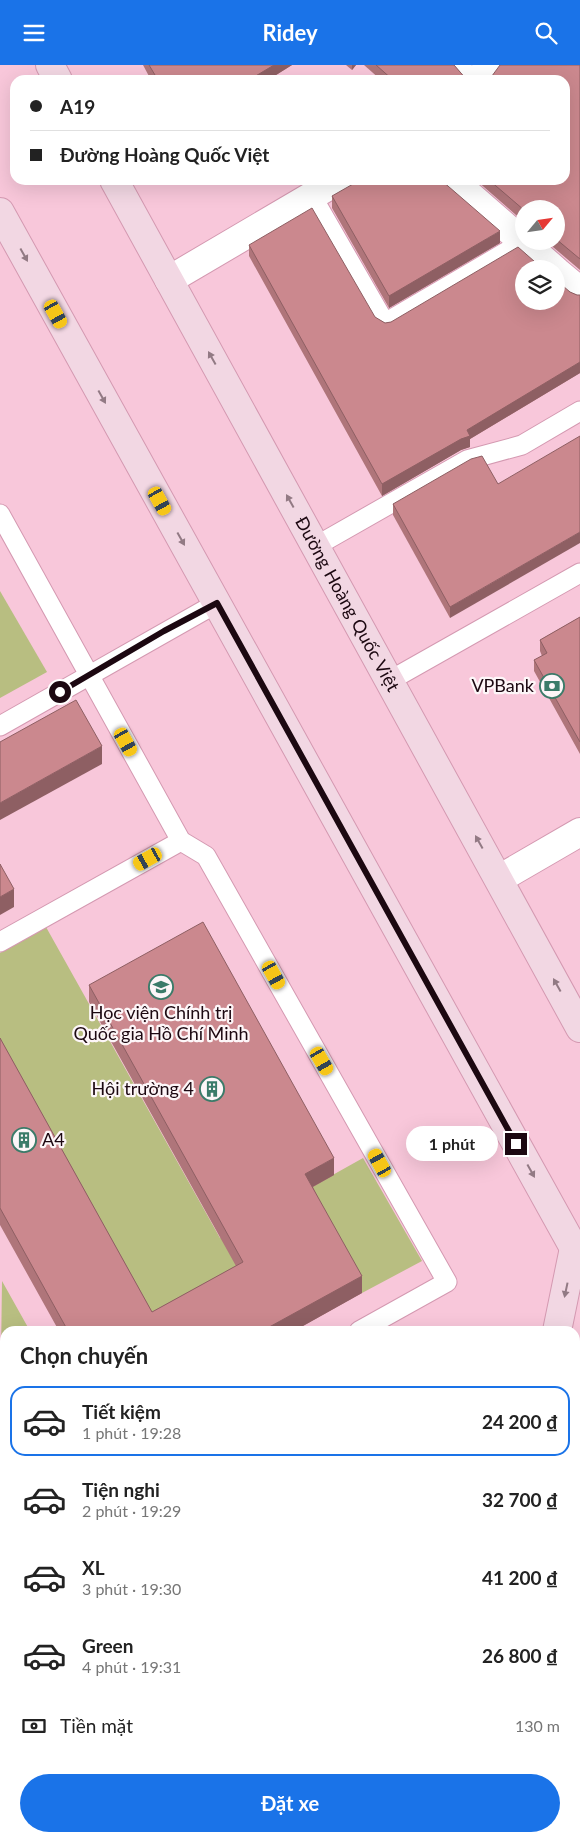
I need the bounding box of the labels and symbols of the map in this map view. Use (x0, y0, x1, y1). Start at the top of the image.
north arrow (515, 200, 565, 250)
one-way arrow (19, 248, 28, 261)
car (42, 297, 69, 331)
one-way arrow (208, 352, 217, 365)
one-way arrow (98, 390, 107, 404)
car (146, 484, 173, 518)
one-way arrow (286, 494, 295, 507)
street label: Đường Hoàng Quốc Việt (291, 512, 405, 695)
one-way arrow (177, 532, 185, 546)
bank icon: VPBank (539, 673, 565, 699)
place label: VPBank (471, 674, 535, 696)
route start (49, 681, 71, 703)
car (112, 725, 139, 759)
one-way arrow (474, 836, 483, 849)
car (131, 845, 164, 873)
car (260, 958, 287, 992)
school or university icon: Học viện Chính trị Quốc gia Hồ Chí Minh (148, 974, 174, 1000)
one-way arrow (553, 977, 561, 992)
place label: Học viện Chính trị Quốc gia Hồ Chí Minh (73, 1001, 249, 1044)
car (308, 1044, 335, 1078)
building icon: Hội trường 4 (199, 1076, 225, 1102)
place label: Hội trường 4 (92, 1077, 194, 1099)
building icon: A4 (11, 1127, 37, 1153)
callout: 1 phút (406, 1127, 498, 1161)
place label: A4 (42, 1128, 65, 1150)
route end (505, 1133, 527, 1155)
car (366, 1146, 393, 1180)
one-way arrow (527, 1164, 536, 1178)
one-way arrow (562, 1282, 570, 1297)

